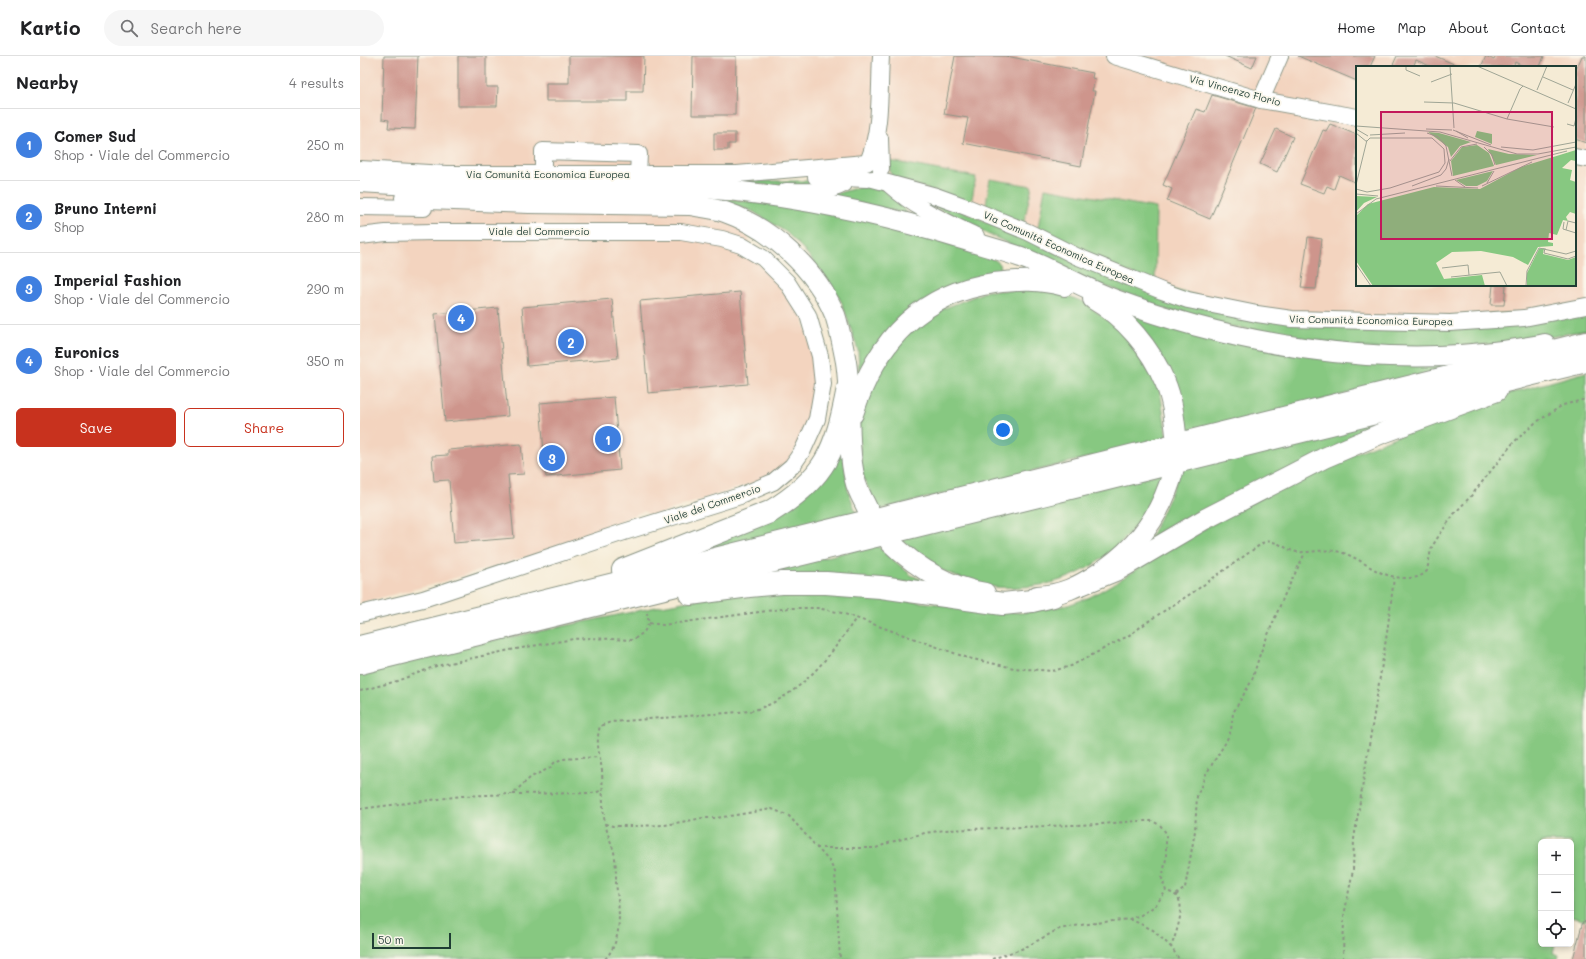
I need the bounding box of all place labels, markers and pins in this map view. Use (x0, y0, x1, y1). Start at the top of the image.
pin: 4 (448, 303, 474, 333)
pin: 2 (558, 327, 584, 357)
pin: 1 (595, 424, 621, 454)
pin: 3 (539, 443, 565, 473)

